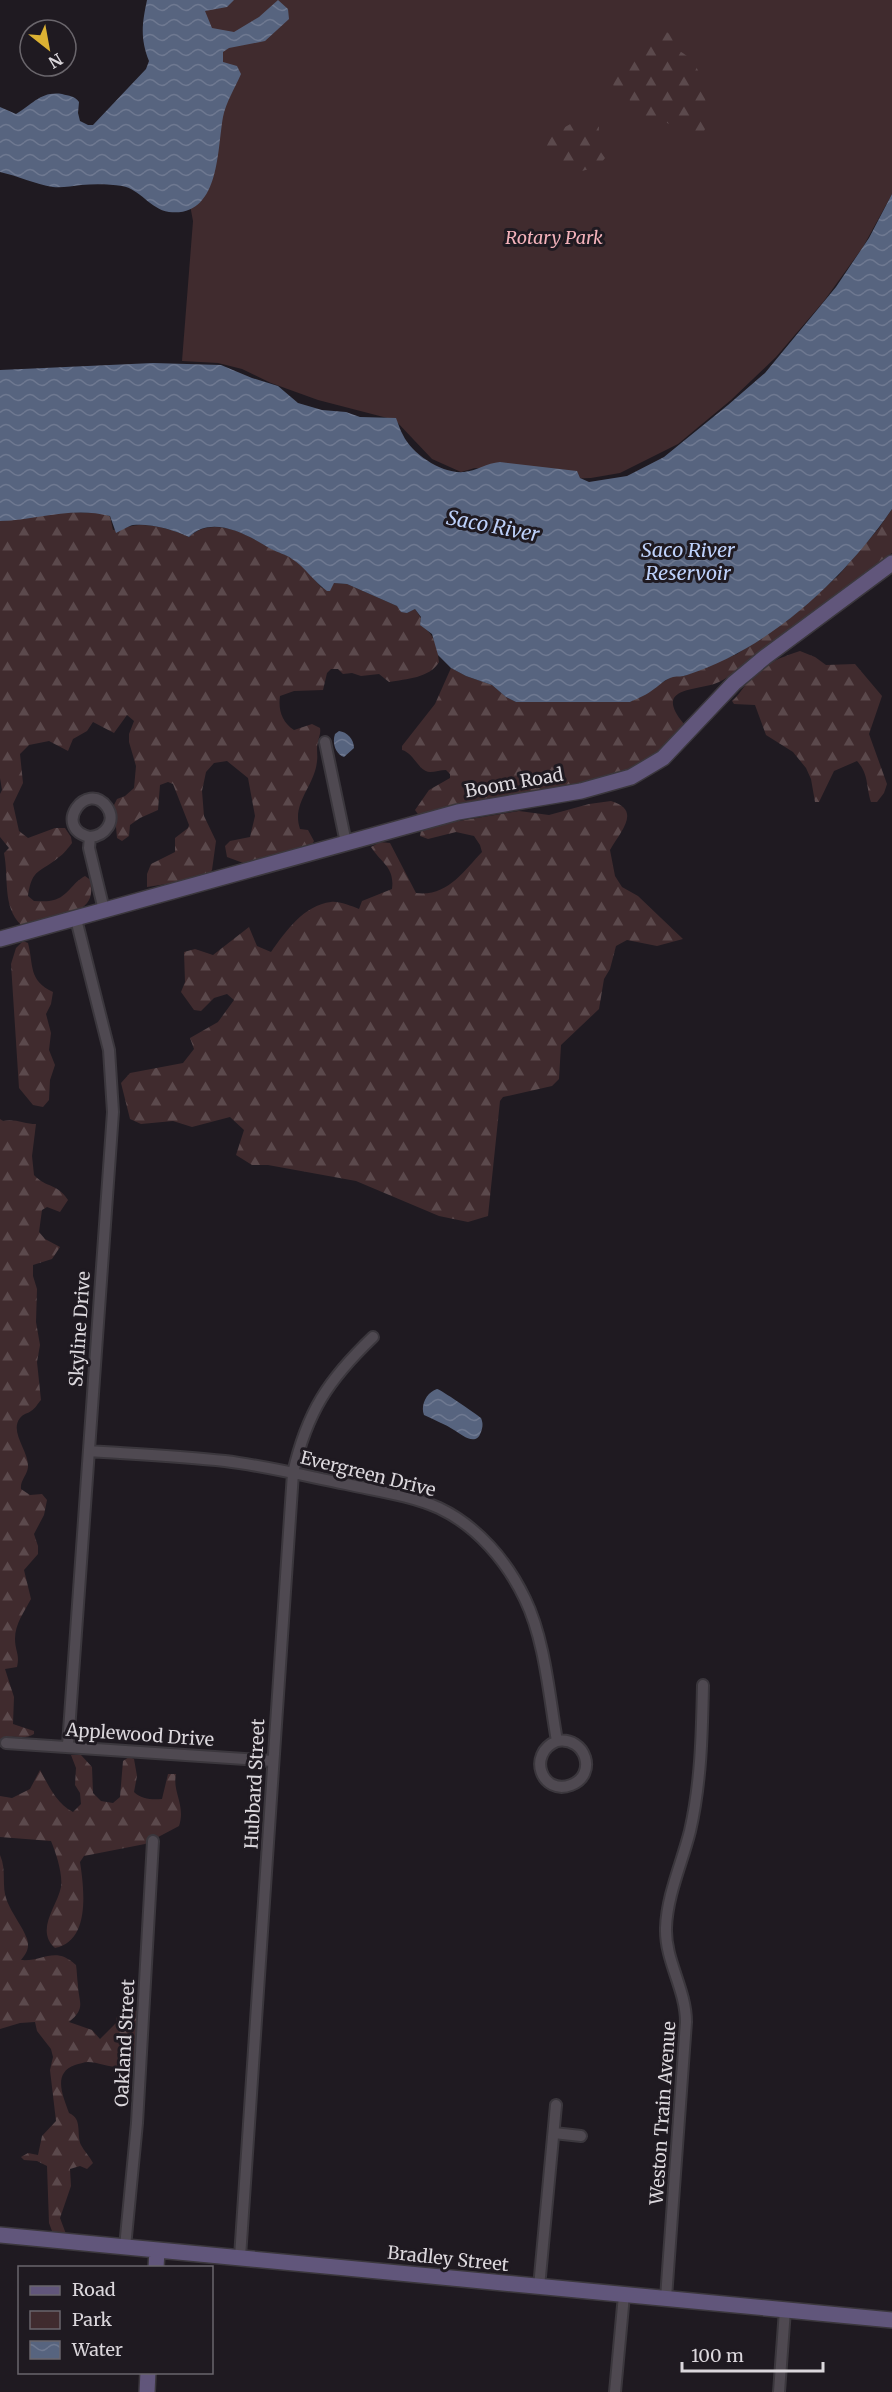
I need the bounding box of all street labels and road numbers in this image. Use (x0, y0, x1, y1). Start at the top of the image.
street label: Boom Road (463, 762, 565, 802)
street label: Skyline Drive (64, 1270, 95, 1388)
street label: Evergreen Drive (298, 1446, 438, 1501)
street label: Applewood Drive (64, 1718, 215, 1751)
street label: Hubbard Street (240, 1718, 269, 1850)
street label: Oakland Street (110, 1978, 139, 2107)
street label: Weston Train Avenue (645, 2020, 680, 2207)
street label: Bradley Street (386, 2241, 510, 2276)

